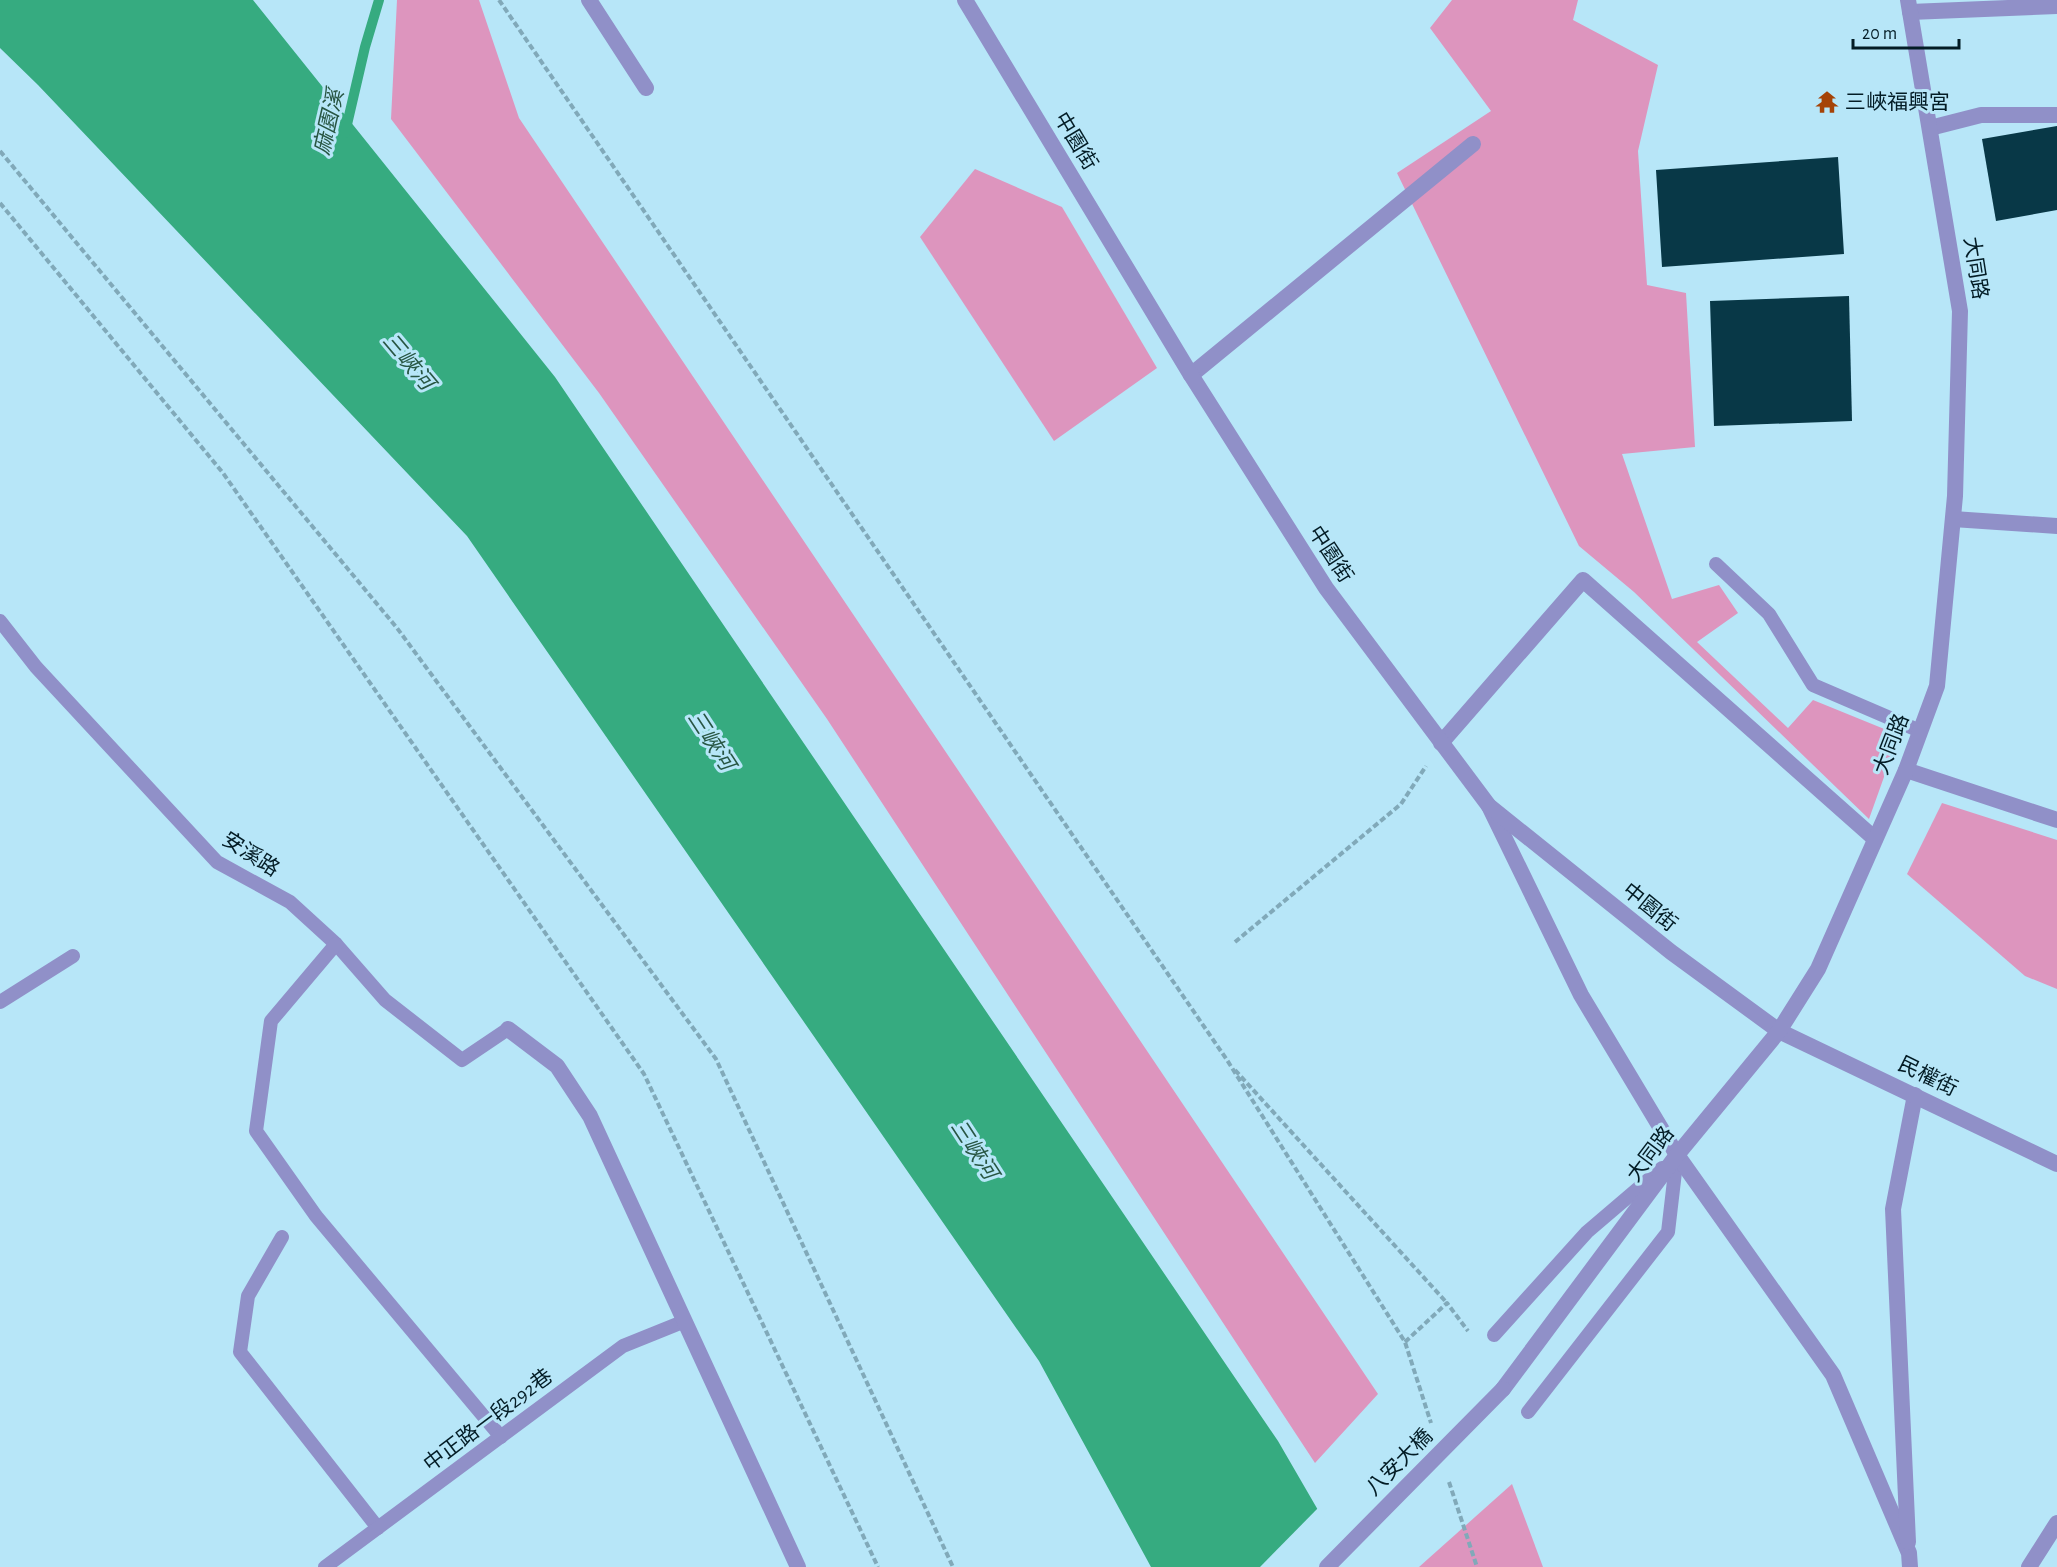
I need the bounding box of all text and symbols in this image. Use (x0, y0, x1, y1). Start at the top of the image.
scale bar (1853, 12, 1960, 50)
text: 20 m (1862, 25, 1897, 43)
water label: 麻園溪 (310, 84, 348, 157)
temple icon: 三峽福興宮 (1814, 89, 1840, 115)
place label: 三峽福興宮 (1845, 91, 1950, 113)
street label: 中園街 (1050, 108, 1102, 174)
street label: 大同路 (1960, 235, 1992, 301)
water label: 三峽河 (379, 329, 441, 397)
street label: 中園街 (1305, 522, 1357, 586)
water label: 三峽河 (684, 706, 741, 778)
street label: 大同路 (1869, 711, 1913, 777)
street label: 安溪路 (219, 828, 283, 880)
street label: 中園街 (1619, 879, 1681, 935)
street label: 民權街 (1895, 1052, 1961, 1100)
water label: 三峽河 (947, 1115, 1004, 1187)
street label: 大同路 (1622, 1122, 1678, 1186)
street label: 中正路一段292巷 (419, 1365, 557, 1475)
street label: 八安大橋 (1362, 1425, 1436, 1499)

